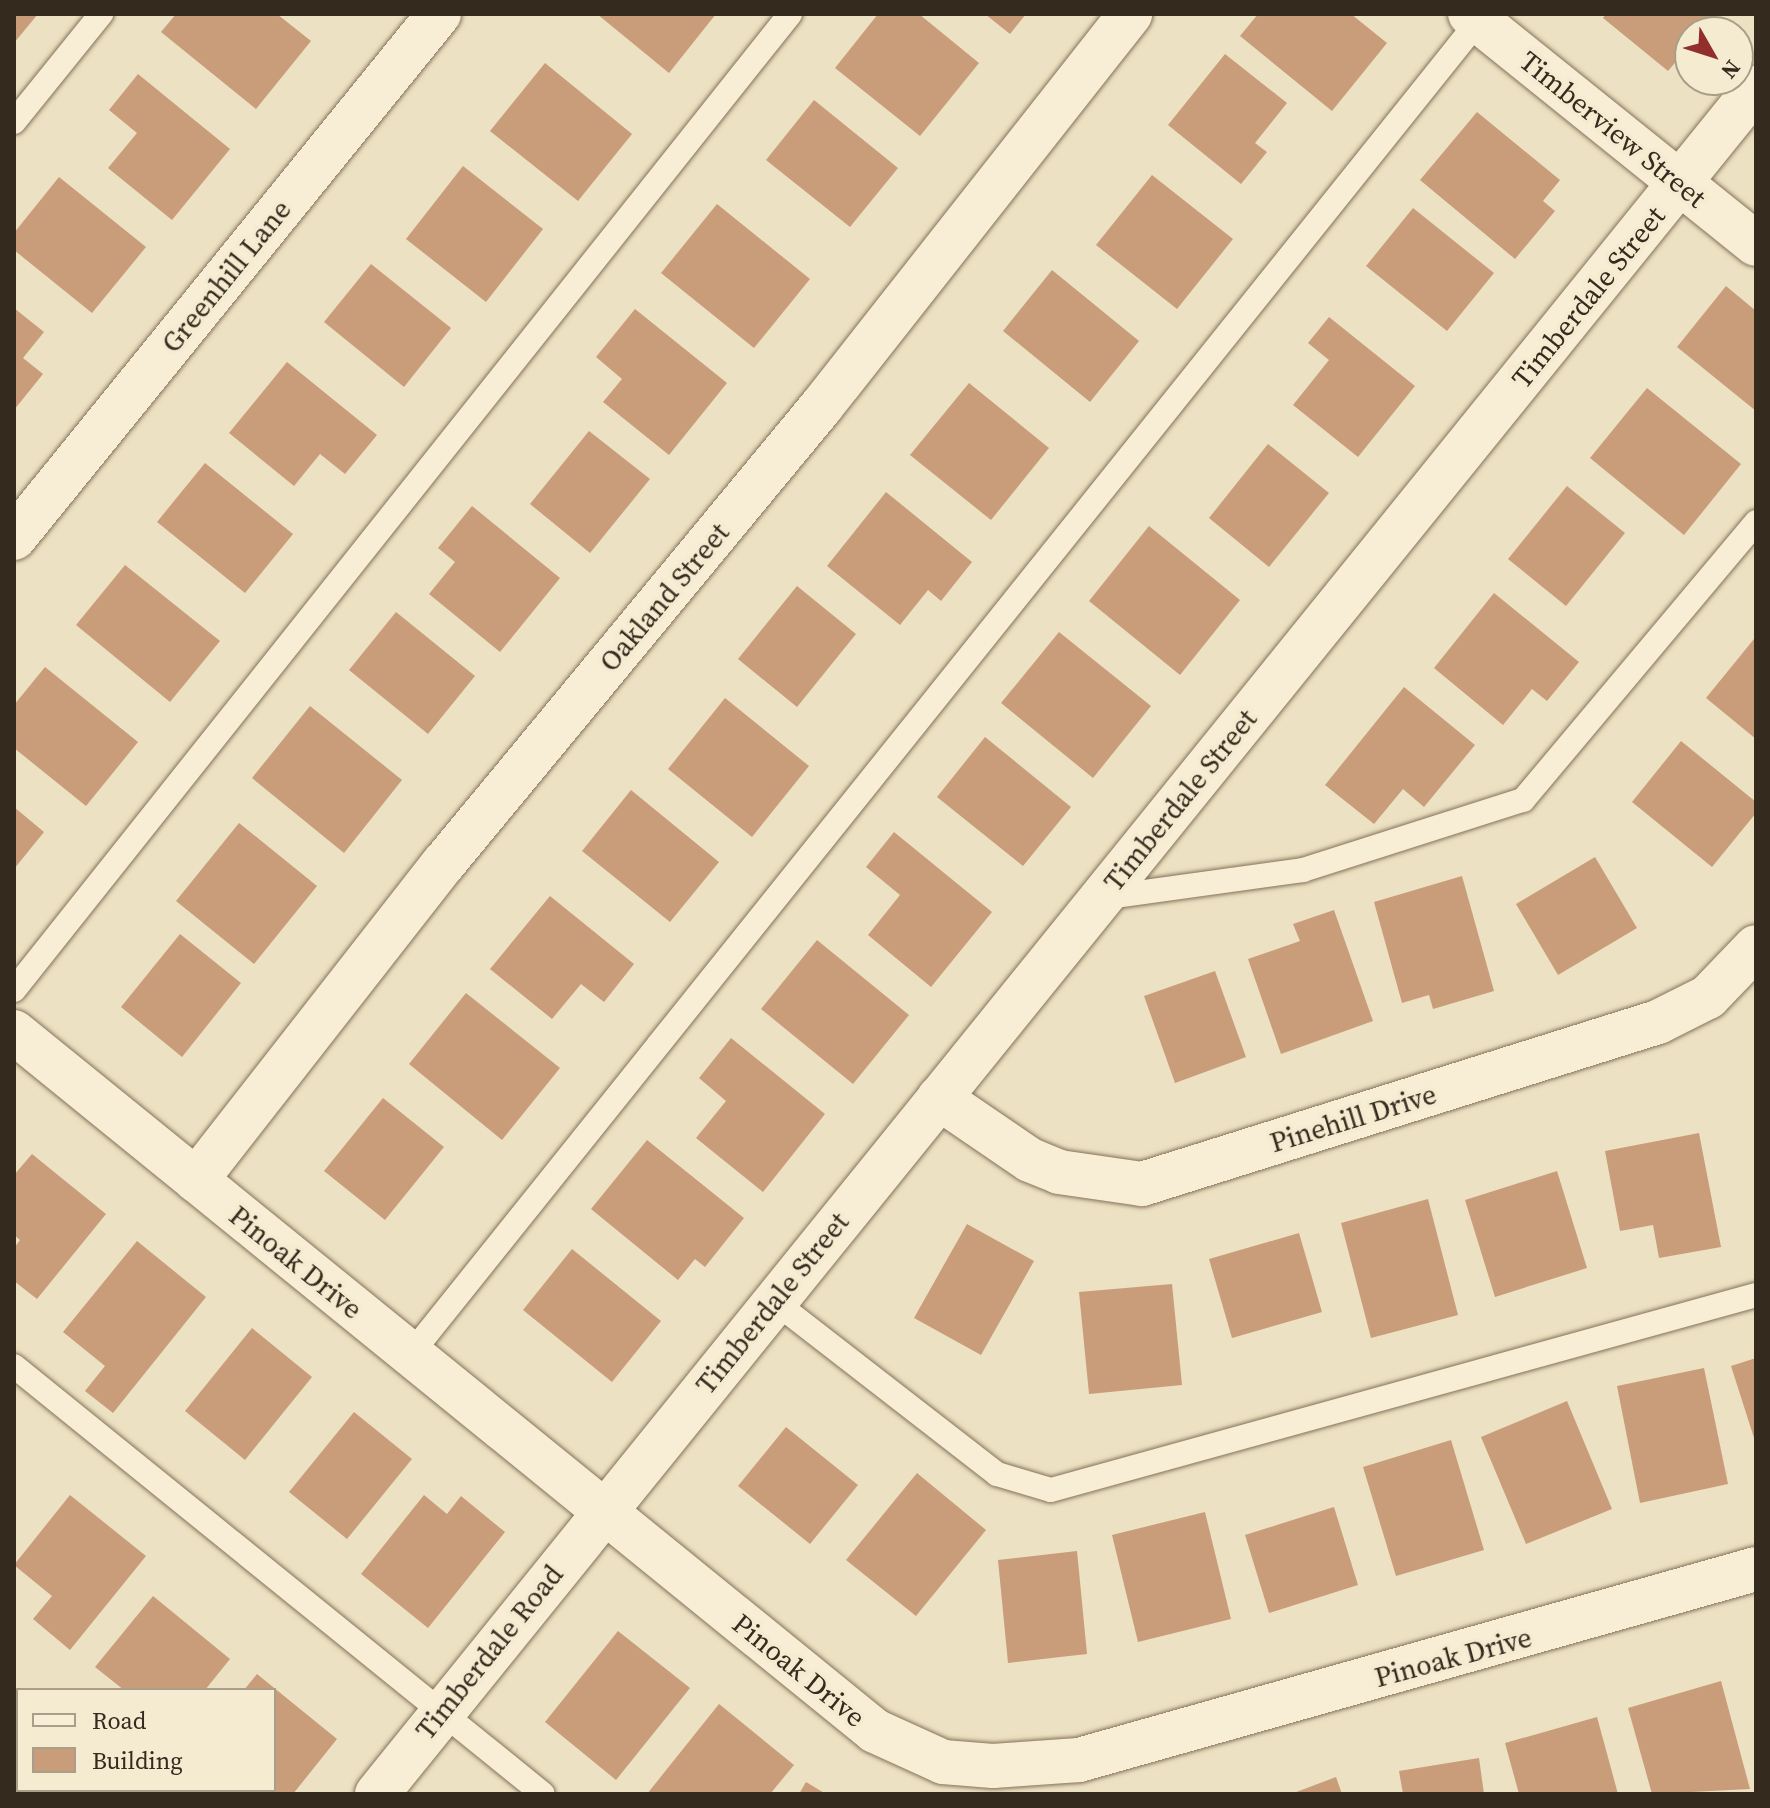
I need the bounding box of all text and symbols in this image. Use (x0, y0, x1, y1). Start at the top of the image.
north arrow (1674, 16, 1754, 96)
street label: Timberview Street (1513, 44, 1713, 214)
text: N (1714, 54, 1748, 86)
street label: Greenhill Lane (154, 193, 298, 359)
street label: Timberdale Street (1505, 199, 1671, 395)
street label: Oakland Street (592, 516, 736, 678)
street label: Timberdale Street (1097, 702, 1263, 898)
street label: Pinehill Drive (1266, 1077, 1440, 1159)
street label: Pinoak Drive (223, 1198, 369, 1326)
street label: Timberdale Street (689, 1205, 855, 1401)
street label: Timberdale Road (408, 1558, 570, 1746)
street label: Pinoak Drive (726, 1606, 872, 1734)
street label: Pinoak Drive (1371, 1620, 1535, 1694)
legend (16, 1688, 276, 1792)
text: Road (92, 1704, 146, 1737)
text: Building (92, 1744, 183, 1777)

